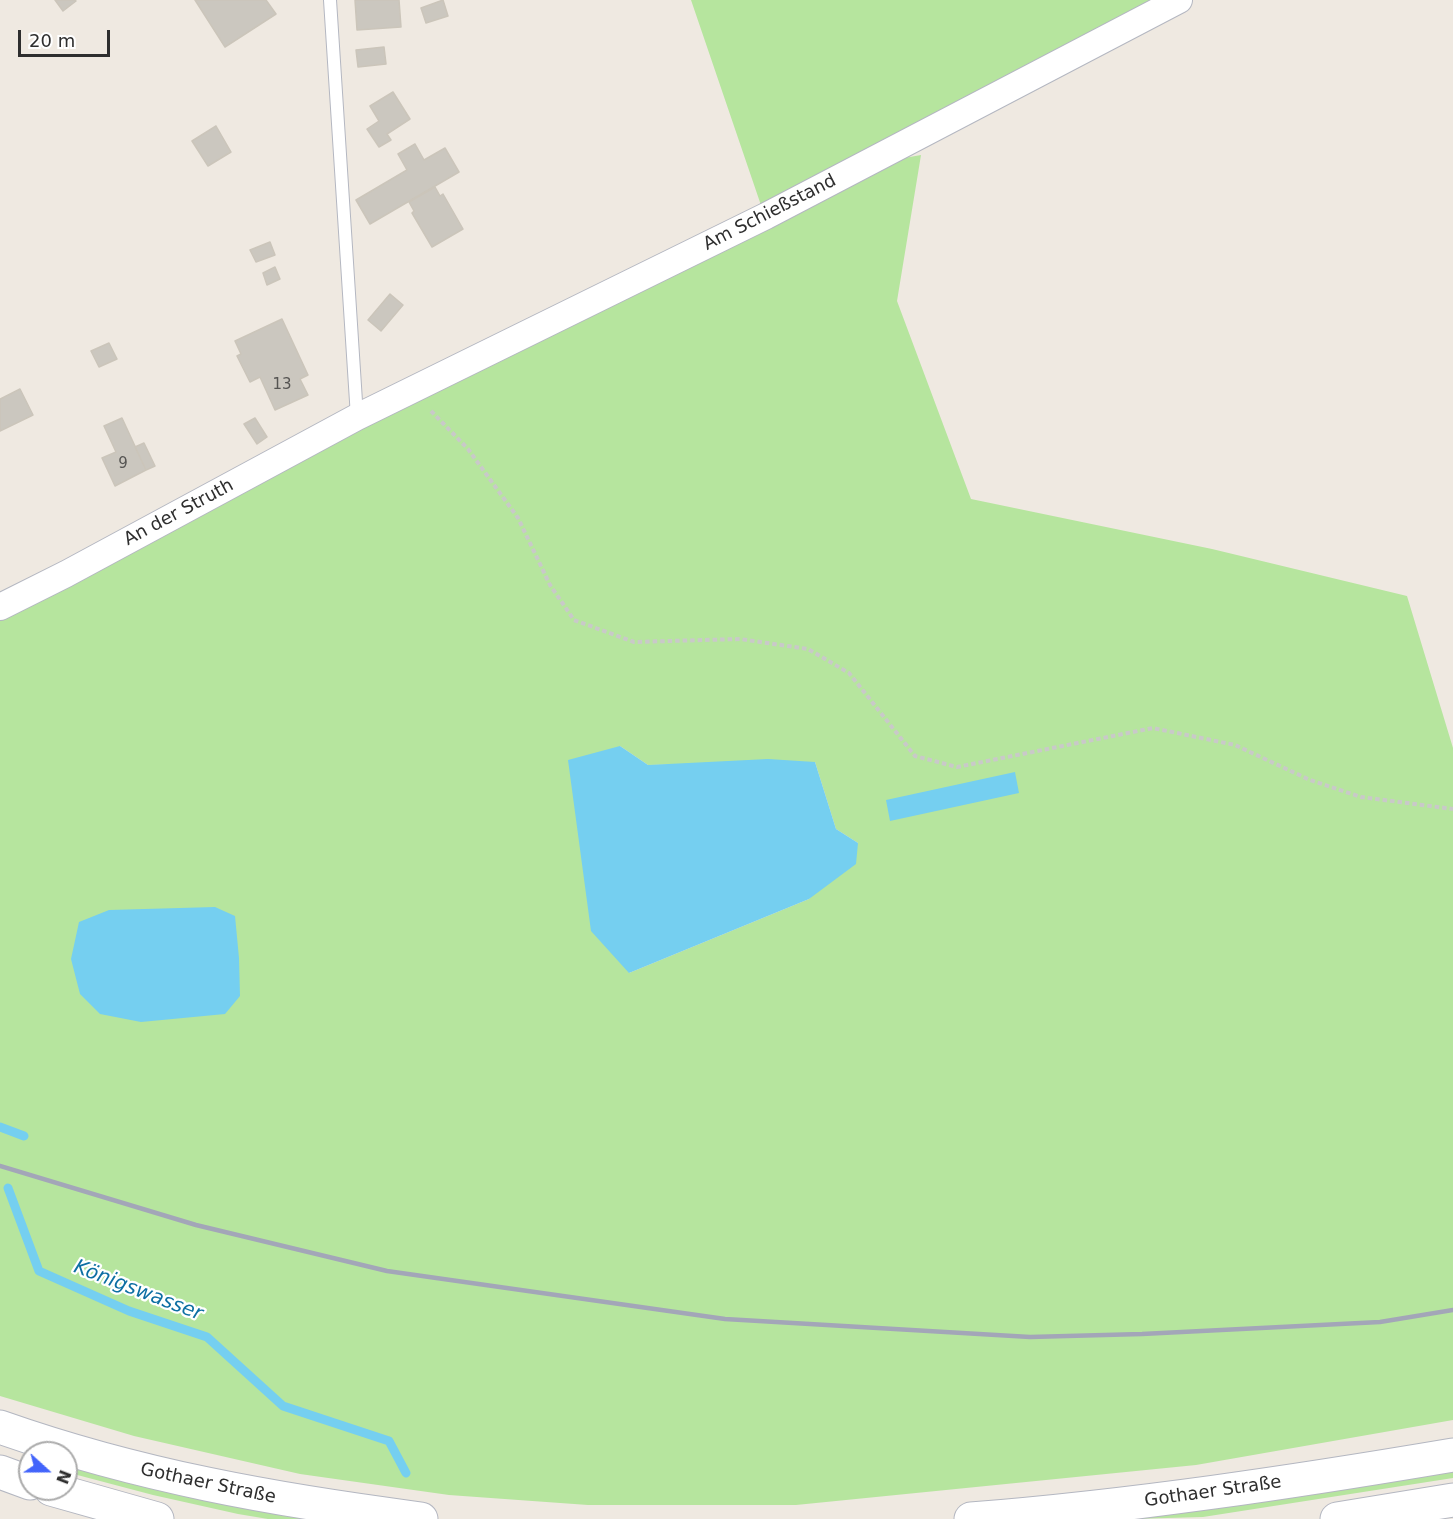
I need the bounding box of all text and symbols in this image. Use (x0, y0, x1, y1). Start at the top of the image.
scale bar (21, 18, 112, 56)
text: 20 m (29, 30, 75, 51)
street label: Am Schießstand (700, 170, 840, 256)
house number: 13 (272, 376, 292, 394)
house number: 9 (118, 455, 128, 473)
street label: An der Struth (121, 475, 237, 551)
water label: Königswasser (70, 1255, 206, 1327)
north arrow (18, 1441, 78, 1501)
street label: Gothaer Straße (138, 1459, 278, 1509)
text: N (52, 1467, 75, 1487)
street label: Gothaer Straße (1143, 1472, 1283, 1512)

